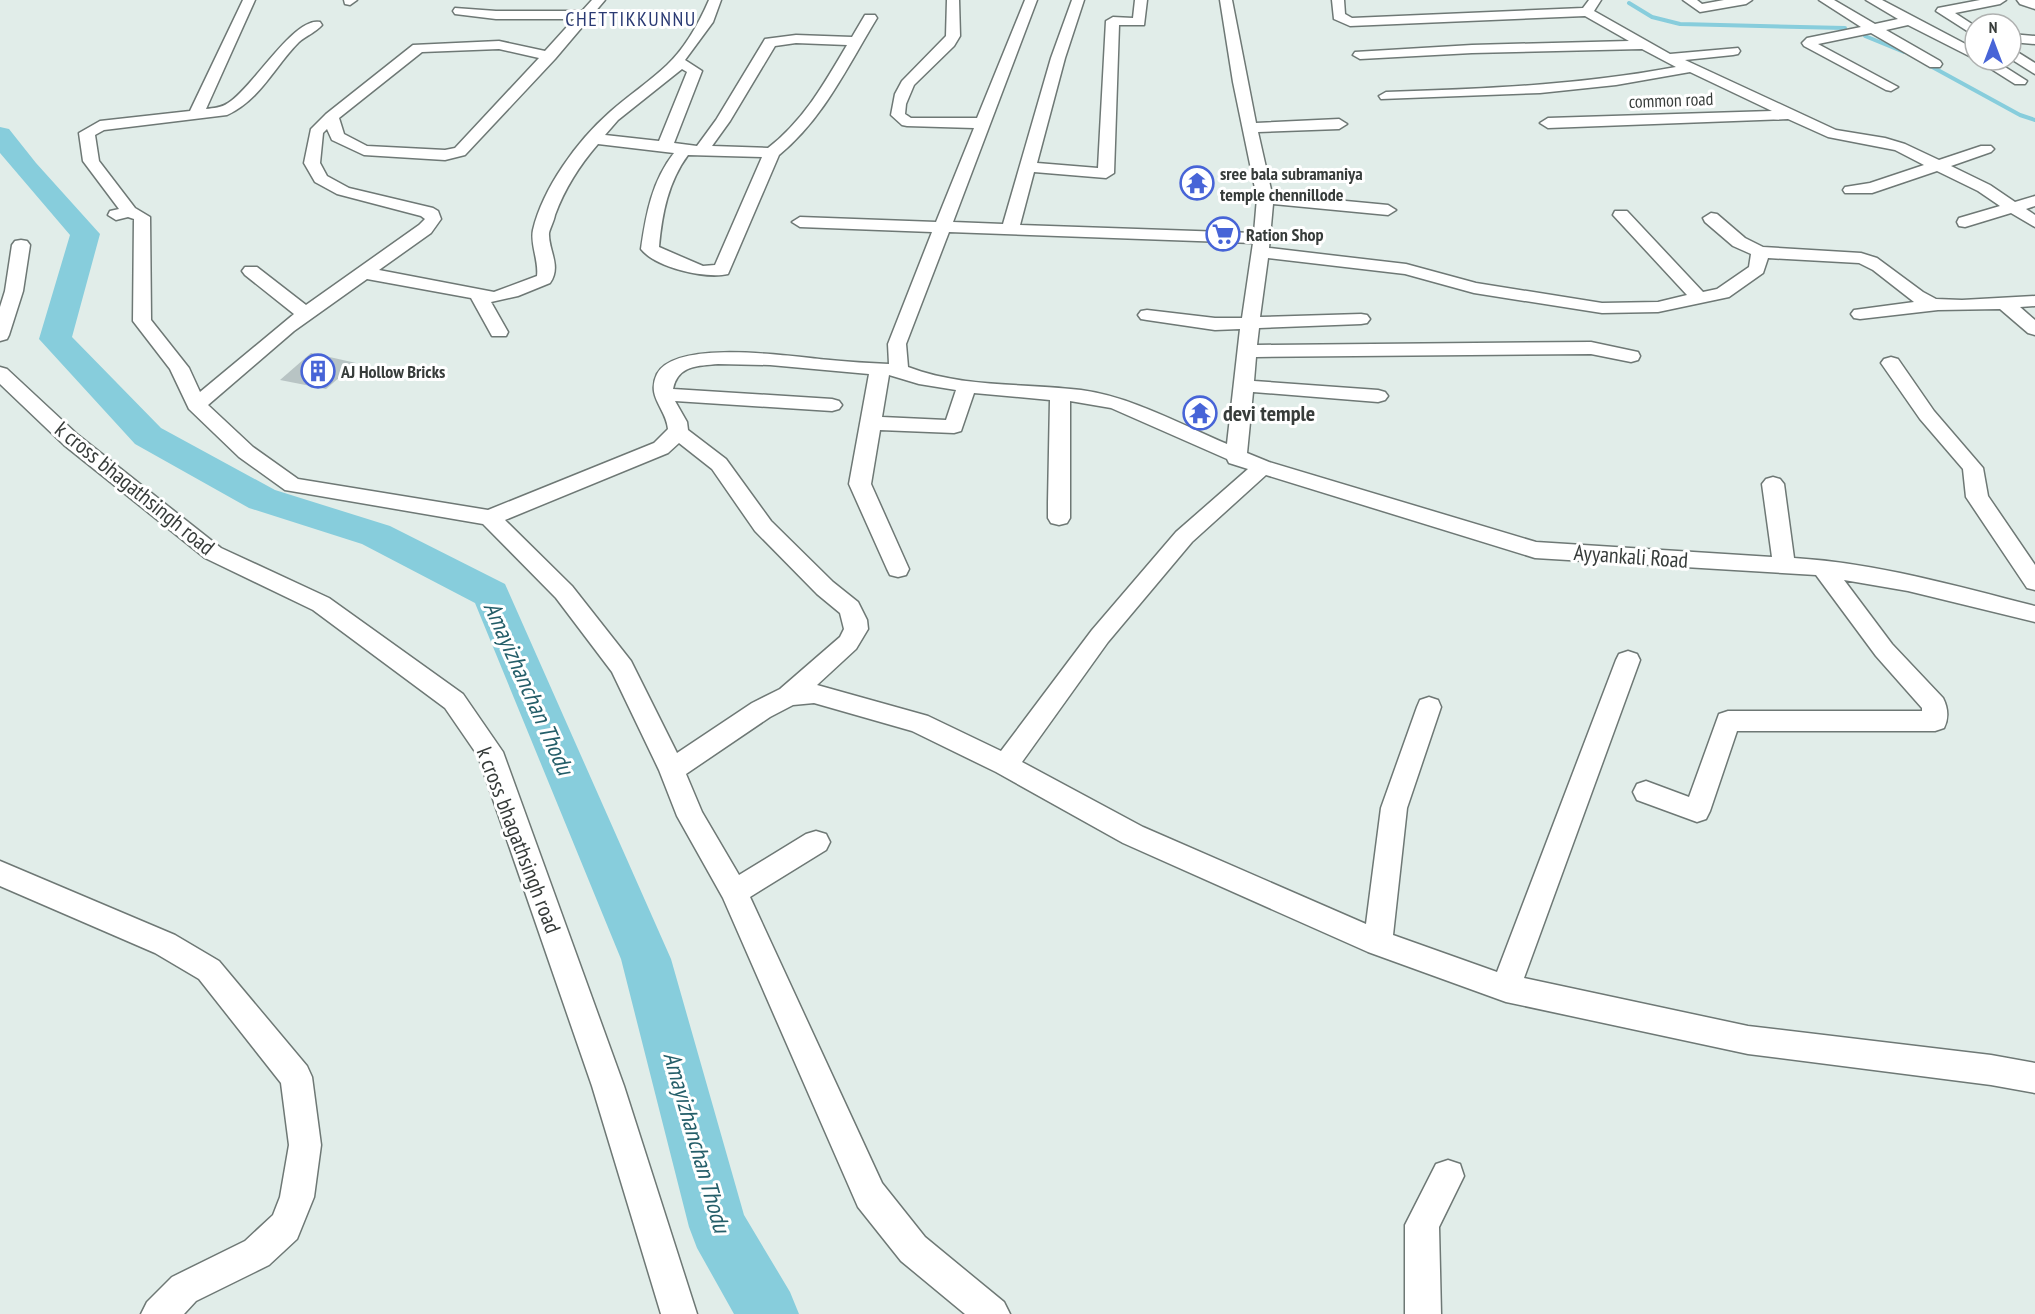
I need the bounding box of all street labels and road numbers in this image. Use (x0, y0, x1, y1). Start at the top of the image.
street label: common road (1628, 87, 1714, 113)
street label: k cross bhagathsingh road (50, 415, 220, 561)
street label: Ayyankali Road (1573, 538, 1689, 574)
street label: k cross bhagathsingh road (471, 743, 567, 937)

